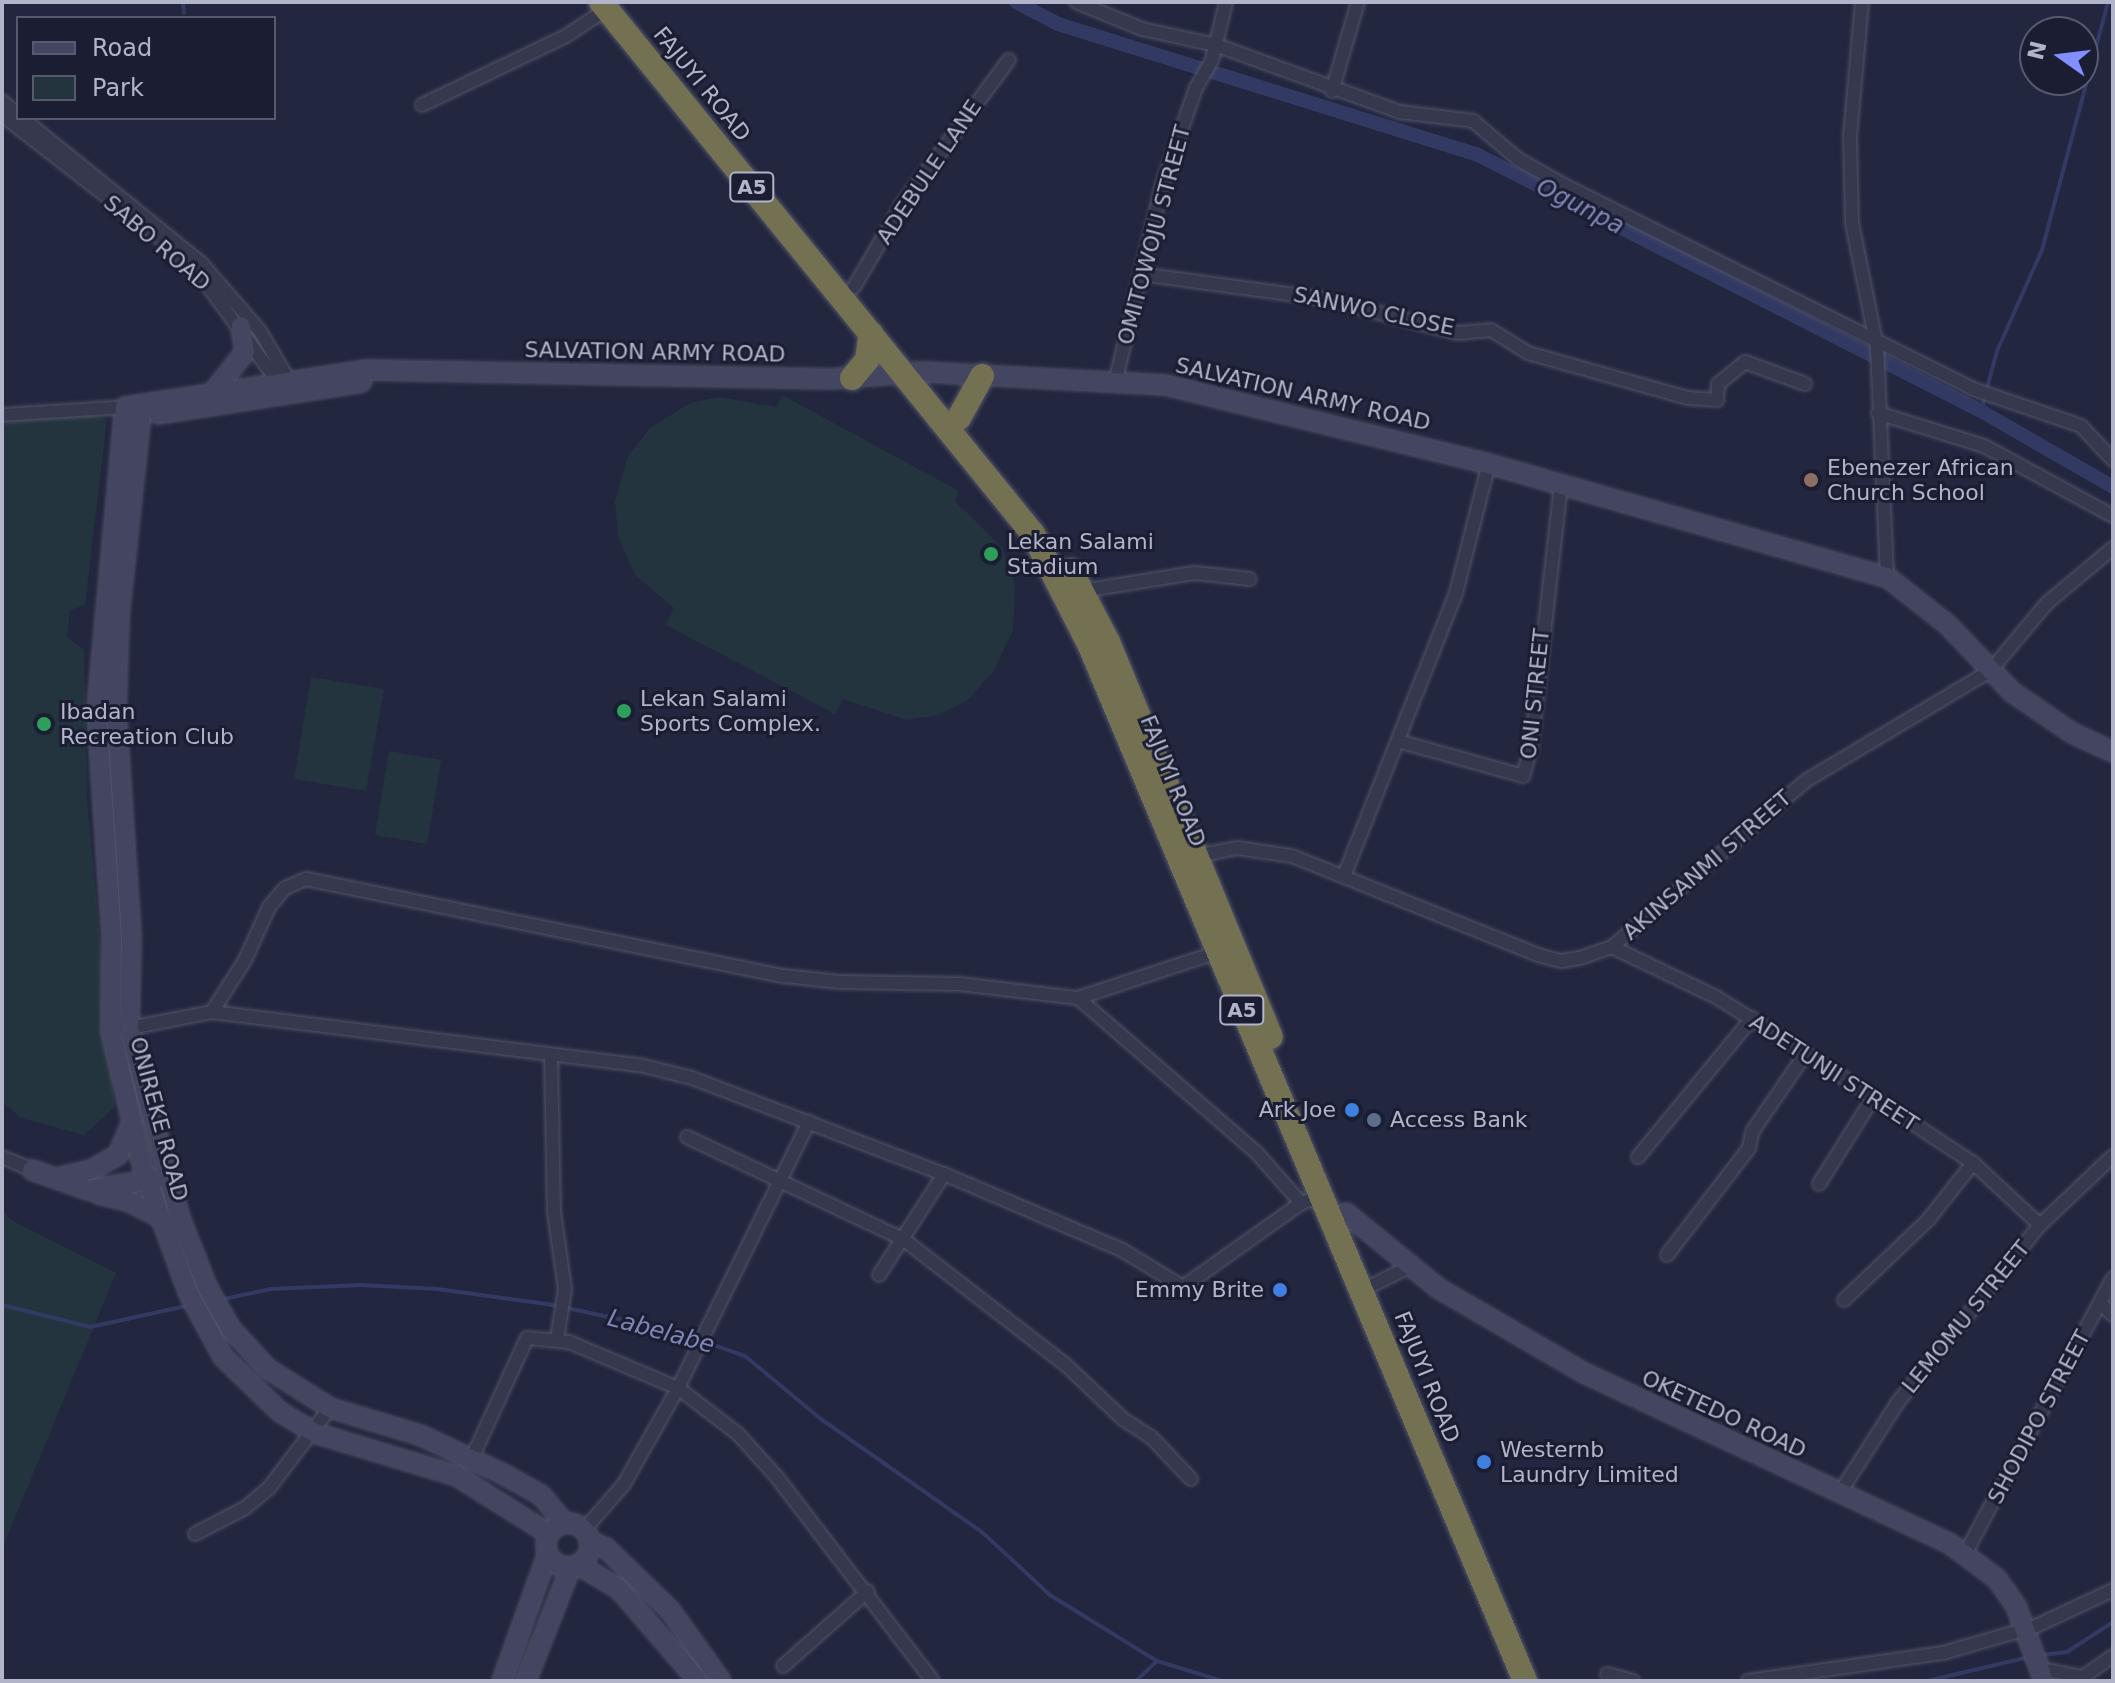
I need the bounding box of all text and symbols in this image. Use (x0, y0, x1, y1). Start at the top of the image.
legend (16, 16, 276, 120)
north arrow (2019, 16, 2099, 96)
street label: FAJUYI ROAD (648, 22, 756, 146)
text: Road (92, 34, 152, 62)
text: N (2023, 39, 2052, 63)
text: Park (92, 74, 144, 102)
street label: ADEBULE LANE (871, 95, 987, 249)
street label: OMITOWOJU STREET (1112, 122, 1196, 348)
road number: A5 (728, 171, 776, 203)
water label: Ogunpa (1531, 173, 1629, 241)
street label: SABO ROAD (98, 190, 216, 296)
street label: SANWO CLOSE (1291, 281, 1457, 341)
street label: SALVATION ARMY ROAD (524, 337, 786, 367)
street label: SALVATION ARMY ROAD (1173, 352, 1433, 436)
place label: Ebenezer African Church School (1827, 454, 2014, 506)
marker: Ebenezer African Church School (1802, 471, 1820, 489)
place label: Lekan Salami Stadium (1007, 528, 1154, 580)
marker: Lekan Salami Stadium (982, 545, 1000, 563)
street label: ONI STREET (1515, 627, 1555, 761)
place label: Lekan Salami Sports Complex. (640, 685, 821, 736)
place label: Ibadan Recreation Club (60, 698, 234, 750)
marker: Lekan Salami Sports Complex. (615, 702, 633, 720)
street label: FAJUYI ROAD (1135, 711, 1211, 851)
marker: Ibadan Recreation Club (35, 715, 53, 733)
street label: AKINSANMI STREET (1617, 785, 1797, 945)
road number: A5 (1218, 994, 1266, 1026)
street label: ADETUNJI STREET (1745, 1009, 1923, 1137)
street label: ONIREKE ROAD (124, 1034, 194, 1204)
place label: Ark Joe (1259, 1097, 1336, 1123)
marker: Ark Joe (1343, 1101, 1361, 1119)
place label: Access Bank (1390, 1107, 1528, 1133)
marker: Access Bank (1365, 1111, 1383, 1129)
street label: LEMOMU STREET (1896, 1235, 2036, 1399)
place label: Emmy Brite (1135, 1277, 1264, 1303)
marker: Emmy Brite (1271, 1281, 1289, 1299)
water label: Labelabe (604, 1304, 718, 1360)
street label: FAJUYI ROAD (1389, 1307, 1465, 1447)
street label: SHODIPO STREET (1982, 1326, 2096, 1508)
street label: OKETEDO ROAD (1638, 1364, 1810, 1464)
place label: Westernb Laundry Limited (1500, 1436, 1679, 1488)
marker: Westernb Laundry Limited (1475, 1453, 1493, 1471)

